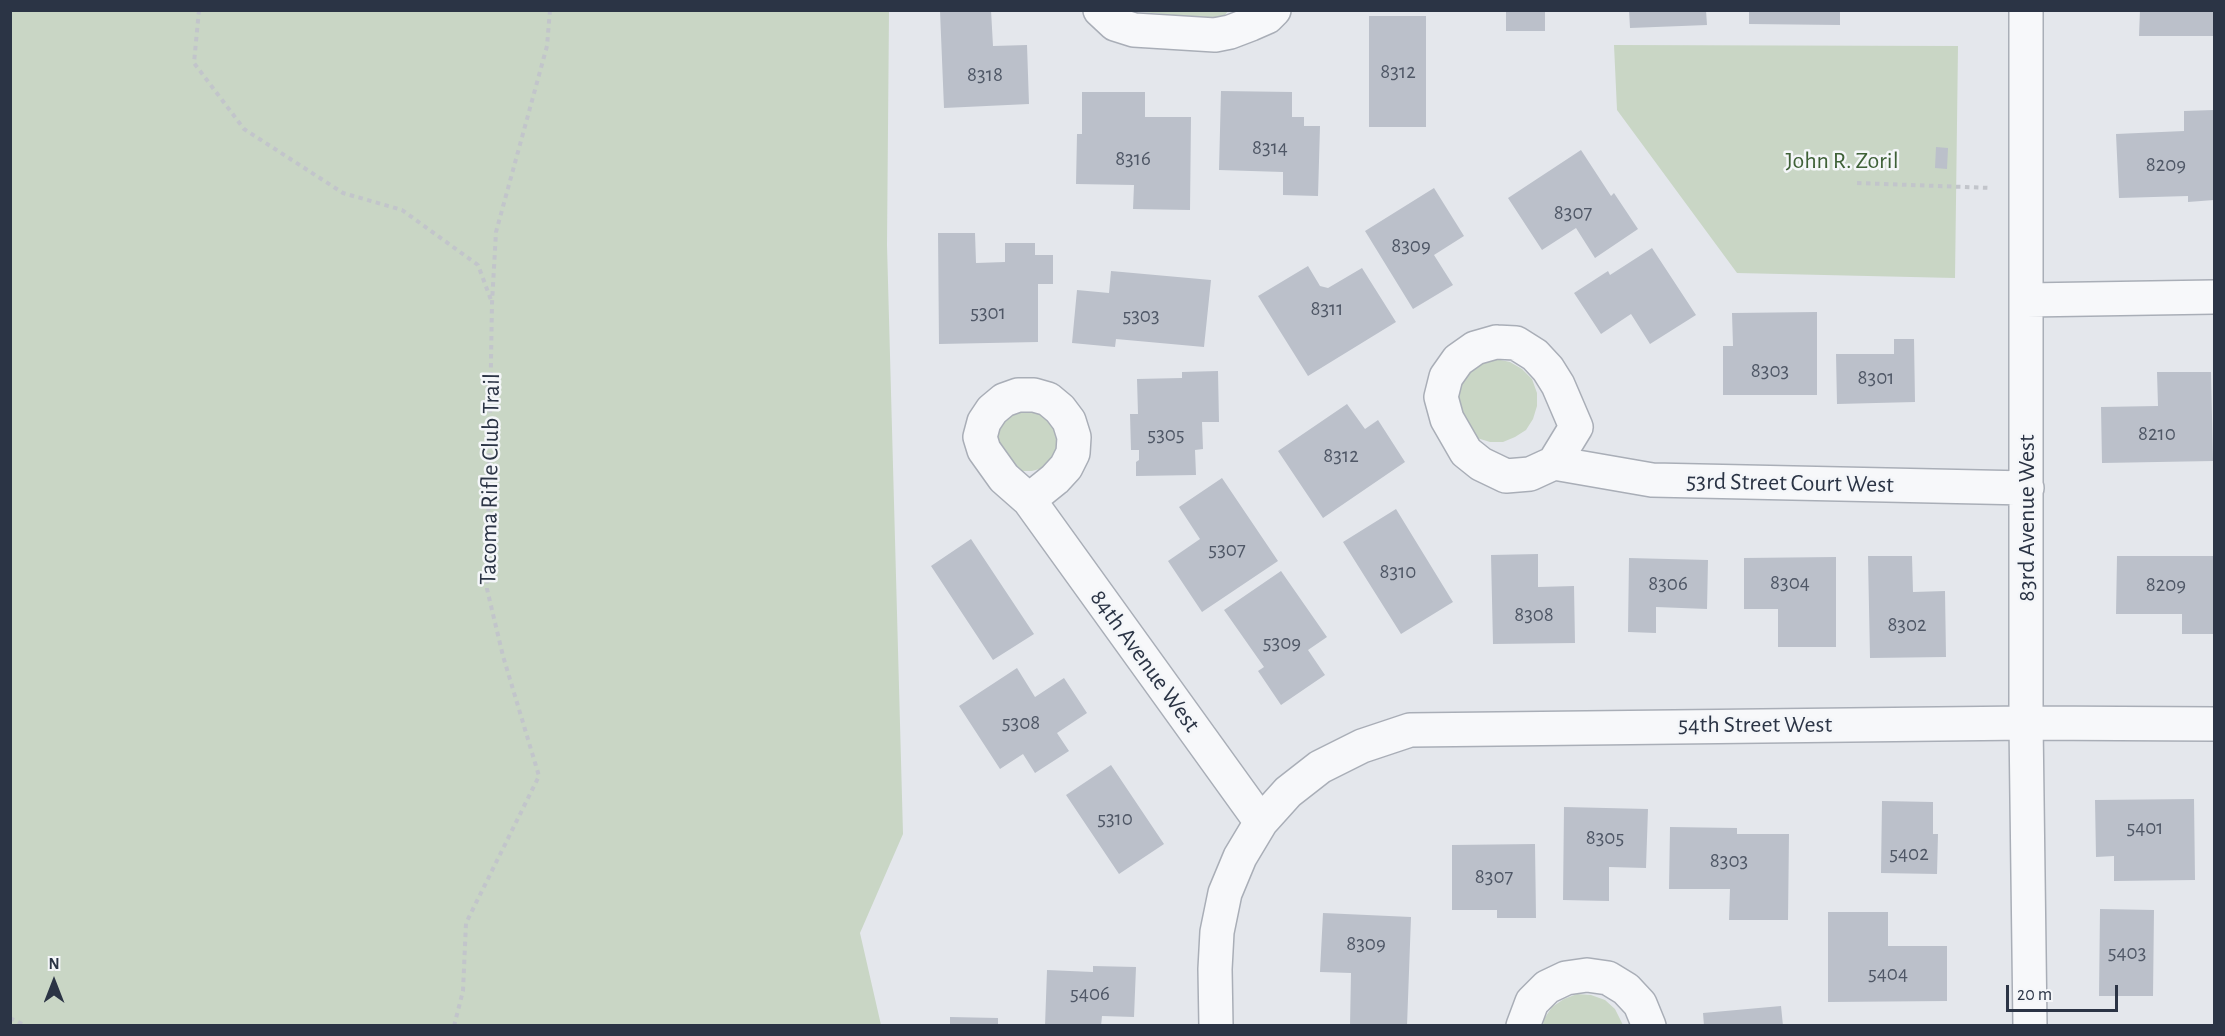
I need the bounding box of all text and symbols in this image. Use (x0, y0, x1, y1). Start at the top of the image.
house number: 8312 (1380, 59, 1416, 85)
house number: 8318 (967, 62, 1003, 88)
house number: 8314 (1252, 135, 1288, 161)
house number: 8316 (1115, 146, 1151, 172)
park label: John R. Zoril (1785, 147, 1899, 175)
house number: 8209 (2146, 152, 2186, 178)
house number: 8307 (1554, 200, 1592, 226)
house number: 8309 (1391, 233, 1431, 259)
house number: 8311 (1310, 296, 1344, 322)
house number: 5301 (970, 300, 1006, 326)
house number: 5303 (1122, 303, 1160, 329)
house number: 8303 (1751, 358, 1789, 384)
house number: 8301 (1858, 365, 1894, 391)
street label: Tacoma Rifle Club Trail (474, 373, 506, 585)
house number: 8210 (2138, 421, 2176, 447)
house number: 5305 (1147, 422, 1185, 448)
street label: 83rd Avenue West (2013, 434, 2041, 602)
house number: 8312 (1323, 443, 1359, 469)
street label: 53rd Street Court West (1686, 467, 1894, 499)
house number: 5307 (1208, 537, 1246, 563)
house number: 8310 (1380, 559, 1416, 585)
house number: 8304 (1770, 570, 1810, 596)
house number: 8306 (1648, 571, 1688, 597)
house number: 8209 (2146, 572, 2186, 598)
street label: 84th Avenue West (1084, 584, 1206, 738)
house number: 8308 (1514, 602, 1554, 628)
house number: 8302 (1887, 612, 1927, 638)
house number: 5309 (1263, 630, 1301, 656)
house number: 5308 (1002, 710, 1040, 736)
street label: 54th Street West (1678, 711, 1832, 739)
house number: 5310 (1097, 806, 1133, 832)
house number: 5401 (2126, 815, 2164, 841)
house number: 8305 (1586, 825, 1624, 851)
house number: 5402 (1889, 841, 1929, 867)
house number: 8303 (1710, 848, 1748, 874)
house number: 8307 (1475, 864, 1513, 890)
house number: 8309 (1346, 931, 1386, 957)
house number: 5403 (2108, 940, 2146, 966)
north arrow (24, 952, 84, 1012)
text: N (48, 956, 60, 972)
house number: 5404 (1868, 961, 1908, 987)
scale bar (2009, 973, 2122, 1011)
house number: 5406 (1070, 981, 1110, 1007)
text: 20 m (2017, 986, 2052, 1004)

